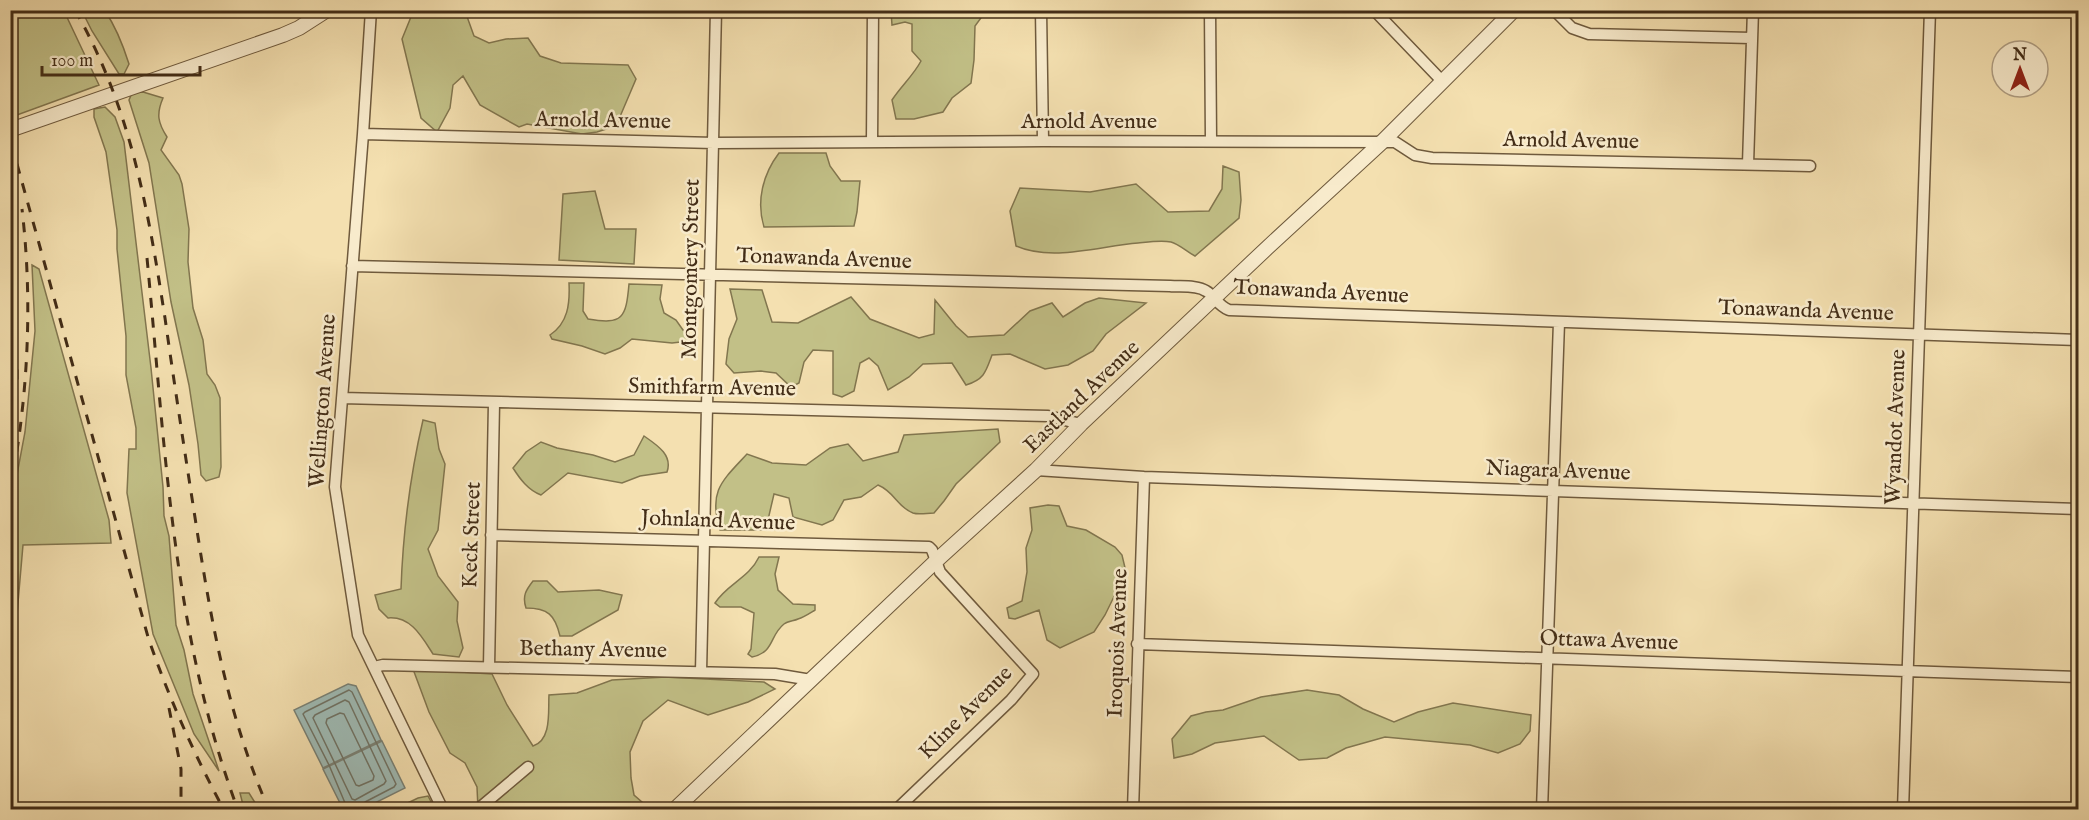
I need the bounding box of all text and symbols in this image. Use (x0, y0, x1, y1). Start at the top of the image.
scale bar (42, 39, 200, 77)
north arrow (1990, 39, 2050, 99)
text: N (2012, 46, 2027, 66)
text: 100 m (51, 50, 93, 73)
street label: Arnold Avenue (534, 106, 671, 136)
street label: Arnold Avenue (1020, 108, 1157, 136)
street label: Arnold Avenue (1502, 126, 1639, 156)
street label: Montgomery Street (675, 178, 707, 360)
street label: Tonawanda Avenue (736, 242, 912, 276)
street label: Tonawanda Avenue (1233, 273, 1409, 311)
street label: Tonawanda Avenue (1718, 294, 1894, 328)
street label: Wellington Avenue (303, 313, 343, 489)
street label: Eastland Avenue (1018, 334, 1146, 460)
street label: Wyandot Avenue (1879, 349, 1913, 505)
street label: Smithfarm Avenue (628, 373, 796, 403)
street label: Niagara Avenue (1485, 454, 1631, 488)
street label: Keck Street (456, 481, 488, 589)
street label: Johnland Avenue (637, 504, 796, 538)
street label: Iroquois Avenue (1101, 568, 1135, 718)
street label: Ottawa Avenue (1539, 625, 1679, 657)
street label: Bethany Avenue (519, 635, 667, 665)
street label: Kline Avenue (913, 660, 1019, 766)

